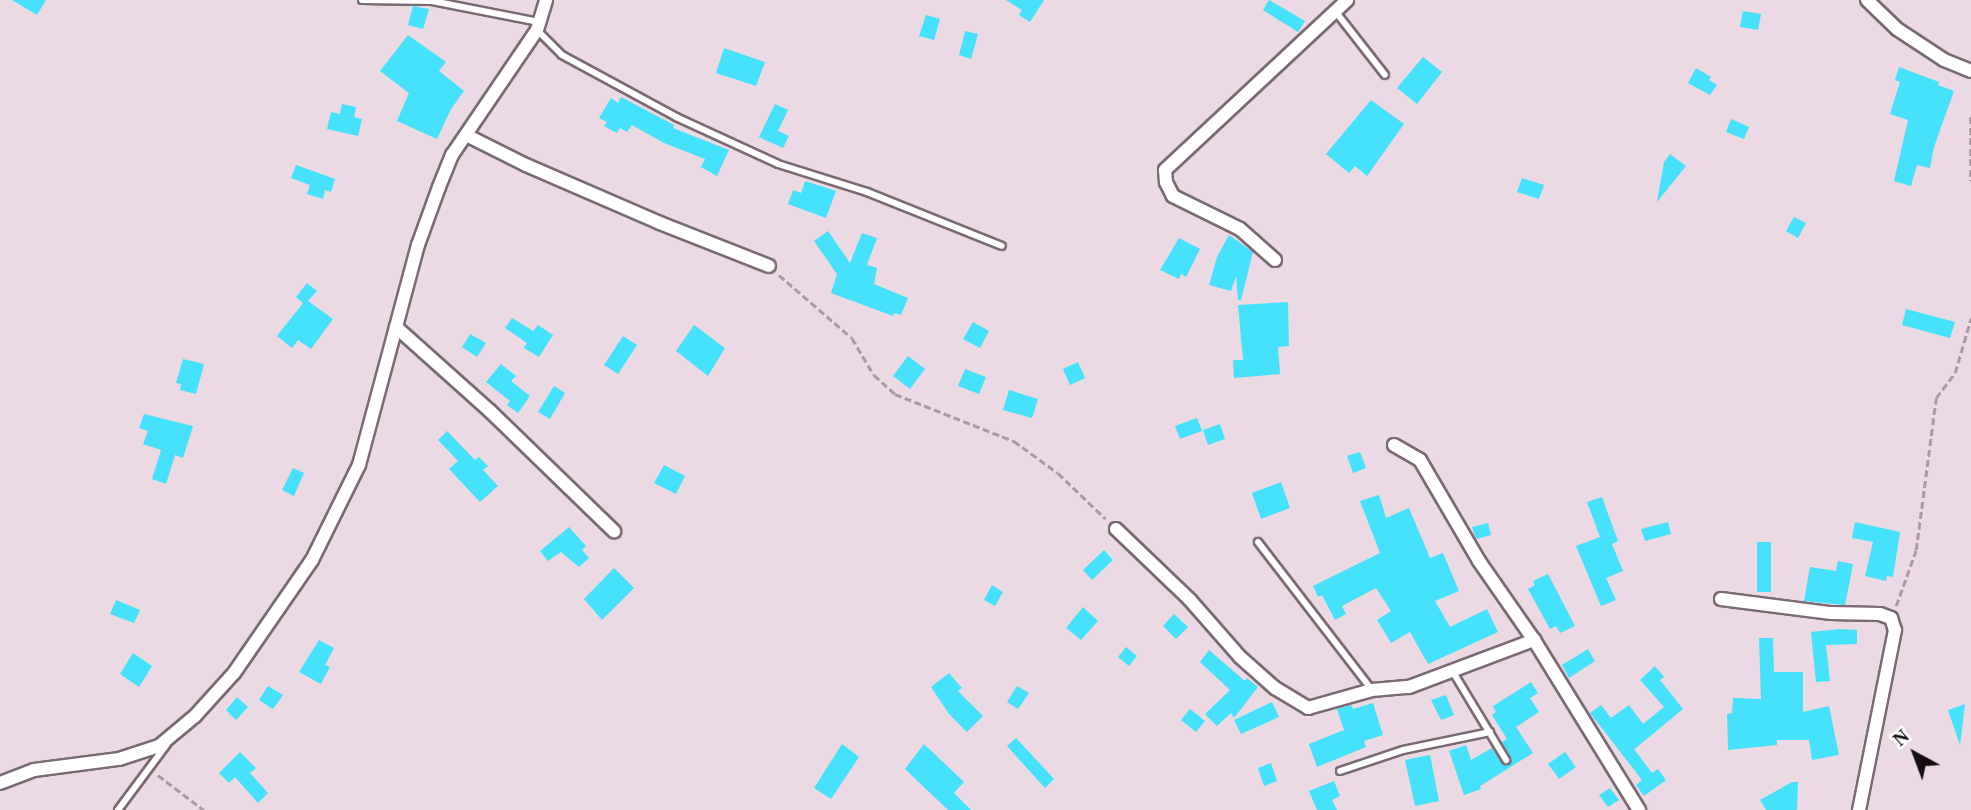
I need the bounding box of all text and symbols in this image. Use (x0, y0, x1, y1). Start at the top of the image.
north arrow (1880, 719, 1950, 789)
text: N (1889, 725, 1913, 750)

